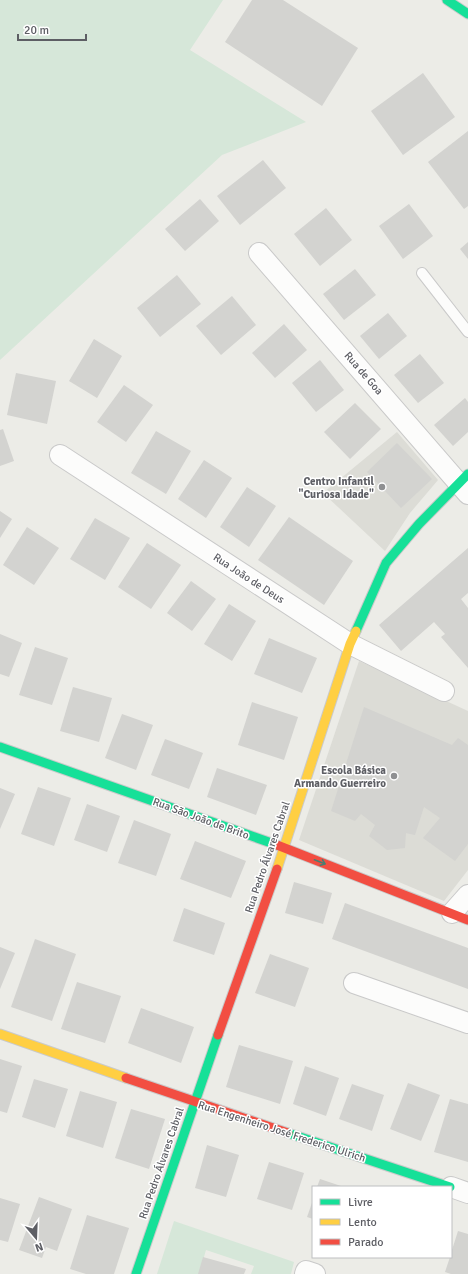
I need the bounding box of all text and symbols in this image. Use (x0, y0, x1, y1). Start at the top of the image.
scale bar (18, 16, 86, 42)
text: 20 m (24, 23, 49, 38)
street label: Rua de Goa (341, 349, 386, 398)
place label: Centro Infantil "Curiosa Idade" (299, 475, 375, 501)
marker: Centro Infantil "Curiosa Idade" (377, 482, 387, 492)
street label: Rua João de Deus (211, 551, 287, 606)
place label: Escola Básica Armando Guerreiro (294, 764, 386, 790)
marker: Escola Básica Armando Guerreiro (389, 771, 399, 781)
street label: Rua São João de Brito (151, 795, 251, 842)
street label: Rua Pedro Álvares Cabral (241, 799, 293, 915)
one-way arrow (314, 858, 326, 866)
street label: Rua Engenheiro José Frederico Ulrich (196, 1098, 367, 1165)
street label: Rua Pedro Álvares Cabral (135, 1105, 187, 1221)
legend (312, 1186, 452, 1258)
text: Livre (348, 1195, 373, 1210)
text: Lento (348, 1215, 377, 1230)
north arrow (16, 1218, 56, 1258)
text: Parado (348, 1235, 384, 1250)
text: N (33, 1240, 45, 1254)

